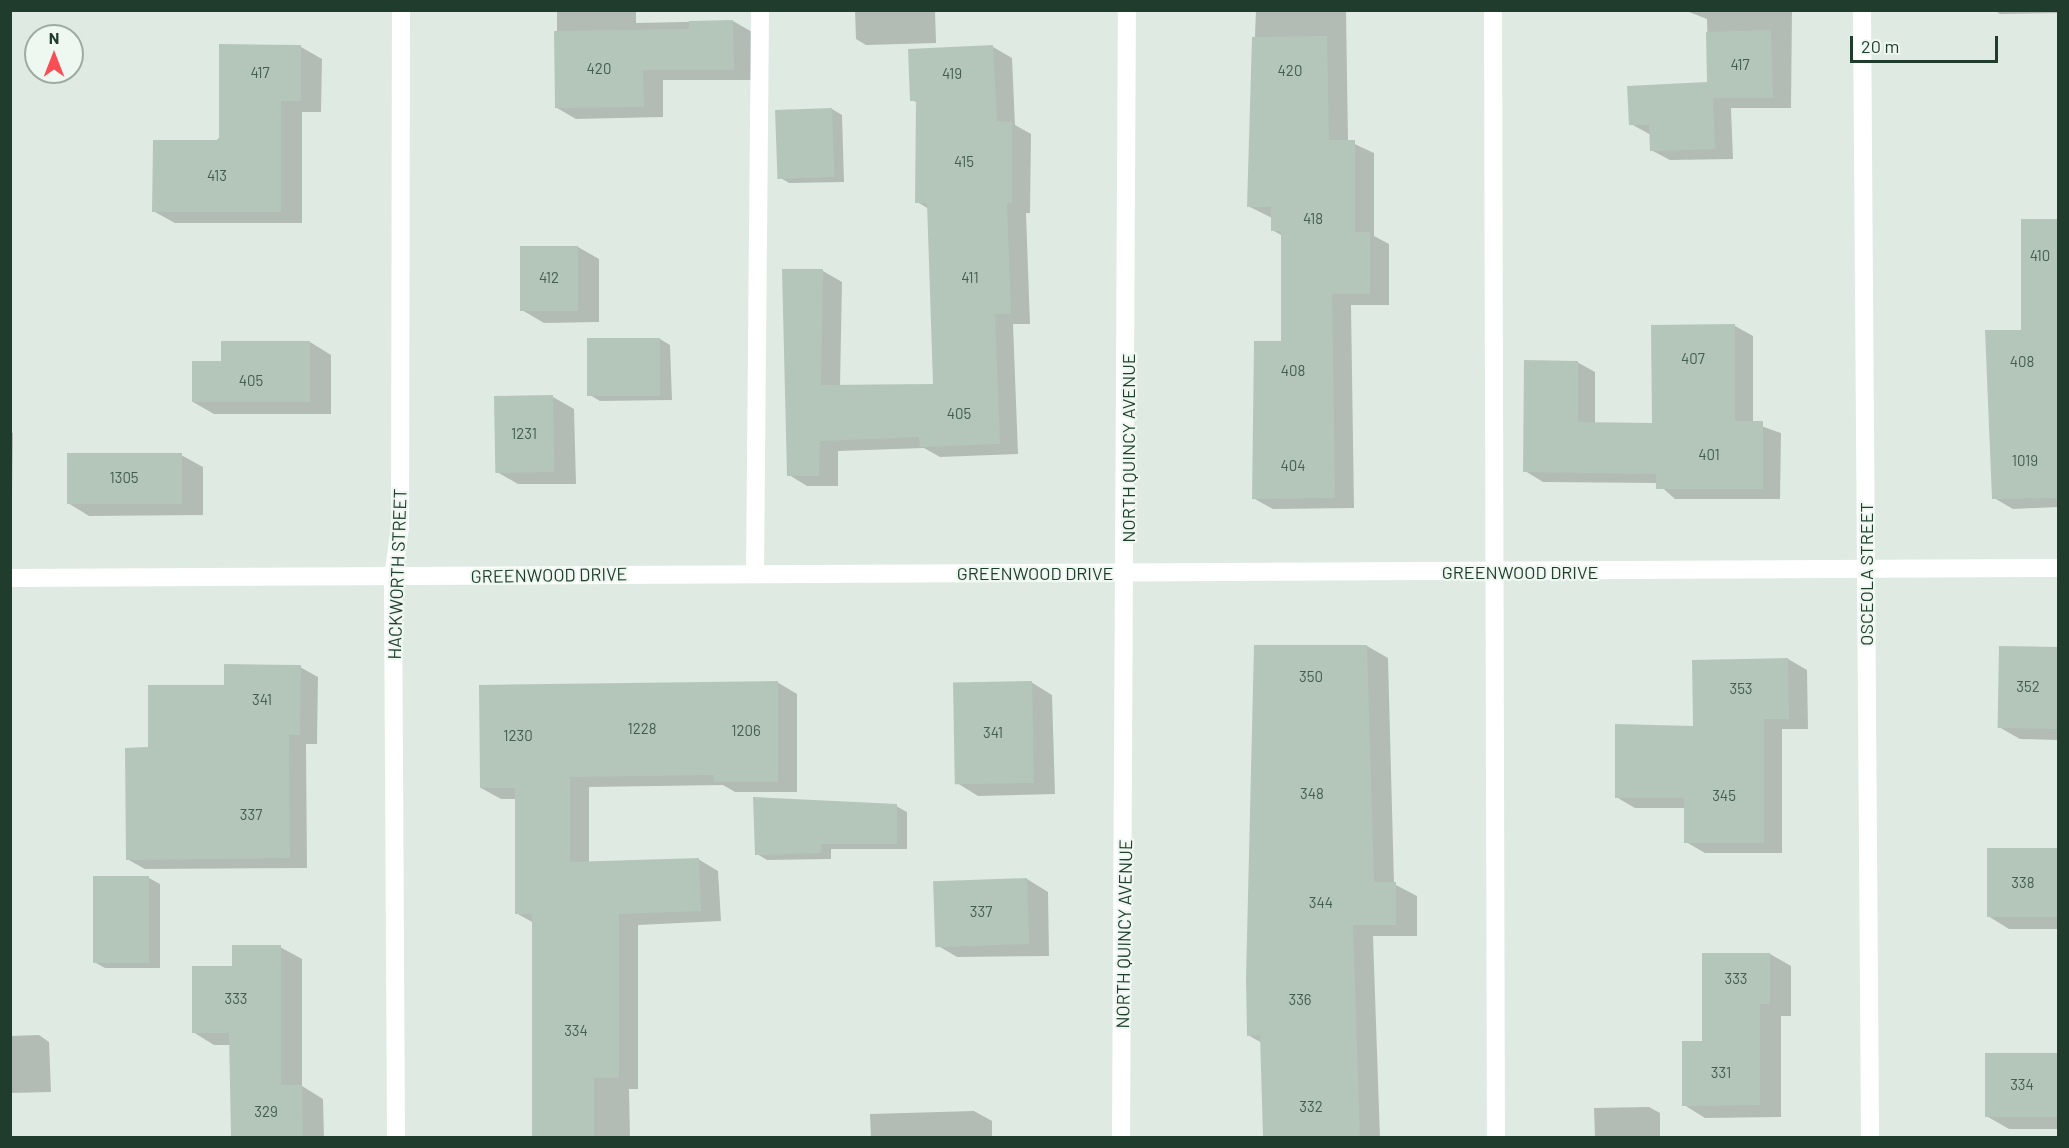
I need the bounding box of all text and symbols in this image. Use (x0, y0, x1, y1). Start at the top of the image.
north arrow (24, 24, 84, 84)
scale bar (1853, 24, 2002, 62)
text: N (49, 28, 59, 47)
text: 20 m (1861, 35, 1899, 57)
house number: 417 (1730, 56, 1750, 74)
house number: 420 (587, 60, 611, 78)
house number: 420 (1278, 62, 1302, 80)
house number: 417 (250, 64, 270, 82)
house number: 419 (942, 65, 962, 83)
house number: 415 (954, 153, 974, 171)
house number: 413 (207, 167, 227, 185)
house number: 418 (1303, 210, 1323, 228)
house number: 410 (2030, 247, 2050, 265)
house number: 412 (539, 269, 559, 287)
house number: 411 (961, 269, 979, 287)
house number: 407 (1681, 350, 1705, 368)
street label: NORTH QUINCY AVENUE (1117, 353, 1139, 543)
house number: 408 (2010, 353, 2034, 371)
house number: 408 (1281, 362, 1305, 380)
house number: 405 (239, 372, 263, 390)
house number: 405 (947, 405, 971, 423)
house number: 1231 (511, 425, 537, 443)
house number: 401 (1698, 446, 1720, 464)
house number: 1019 (2012, 452, 2038, 470)
house number: 404 (1280, 457, 1306, 475)
house number: 1305 (109, 469, 139, 487)
street label: HACKWORTH STREET (383, 488, 411, 660)
street label: OSCEOLA STREET (1855, 502, 1877, 646)
street label: GREENWOOD DRIVE (1442, 561, 1598, 583)
street label: GREENWOOD DRIVE (957, 562, 1113, 584)
street label: GREENWOOD DRIVE (471, 563, 627, 587)
house number: 350 (1299, 668, 1323, 686)
house number: 352 (2016, 678, 2040, 696)
house number: 353 (1729, 680, 1753, 698)
house number: 341 (252, 691, 272, 709)
house number: 1228 (627, 720, 657, 738)
house number: 1206 (731, 722, 761, 740)
house number: 341 (983, 724, 1003, 742)
house number: 1230 (503, 727, 533, 745)
house number: 348 (1300, 785, 1324, 803)
house number: 345 (1712, 787, 1736, 805)
house number: 337 (240, 806, 262, 824)
street label: NORTH QUINCY AVENUE (1112, 839, 1136, 1029)
house number: 338 (2011, 874, 2035, 892)
house number: 344 (1309, 894, 1333, 912)
house number: 337 (970, 903, 992, 921)
house number: 333 (1724, 970, 1748, 988)
house number: 333 (224, 990, 248, 1008)
house number: 336 (1288, 991, 1312, 1009)
house number: 334 (564, 1022, 588, 1040)
house number: 331 (1711, 1064, 1731, 1082)
house number: 334 (2010, 1076, 2034, 1094)
house number: 332 (1299, 1098, 1323, 1116)
house number: 329 (254, 1103, 278, 1121)

